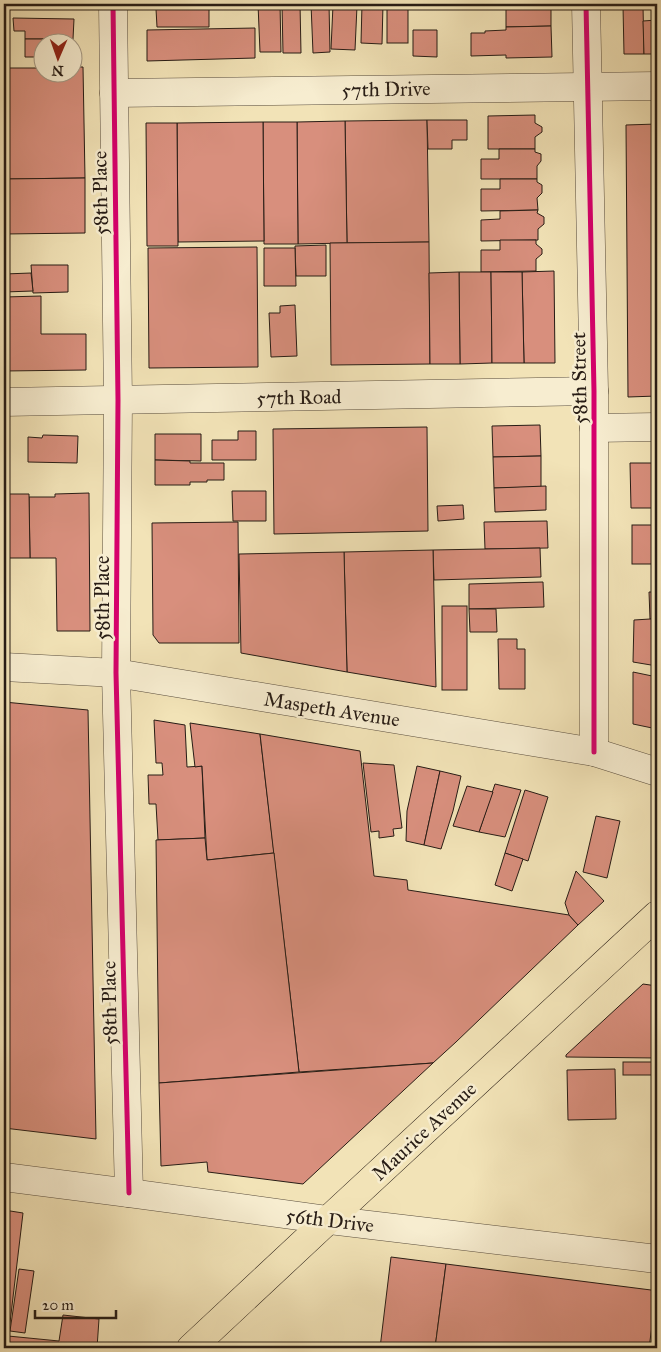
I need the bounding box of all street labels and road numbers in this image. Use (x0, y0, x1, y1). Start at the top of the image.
street label: 57th Drive (341, 76, 431, 102)
street label: 58th Place (87, 151, 113, 235)
street label: 58th Street (566, 332, 592, 424)
street label: 57th Road (256, 384, 342, 410)
street label: 58th Place (90, 556, 114, 640)
street label: Maspeth Avenue (262, 686, 402, 732)
street label: 58th Place (96, 961, 122, 1045)
street label: Maurice Avenue (367, 1077, 481, 1185)
street label: 56th Drive (285, 1203, 375, 1237)

